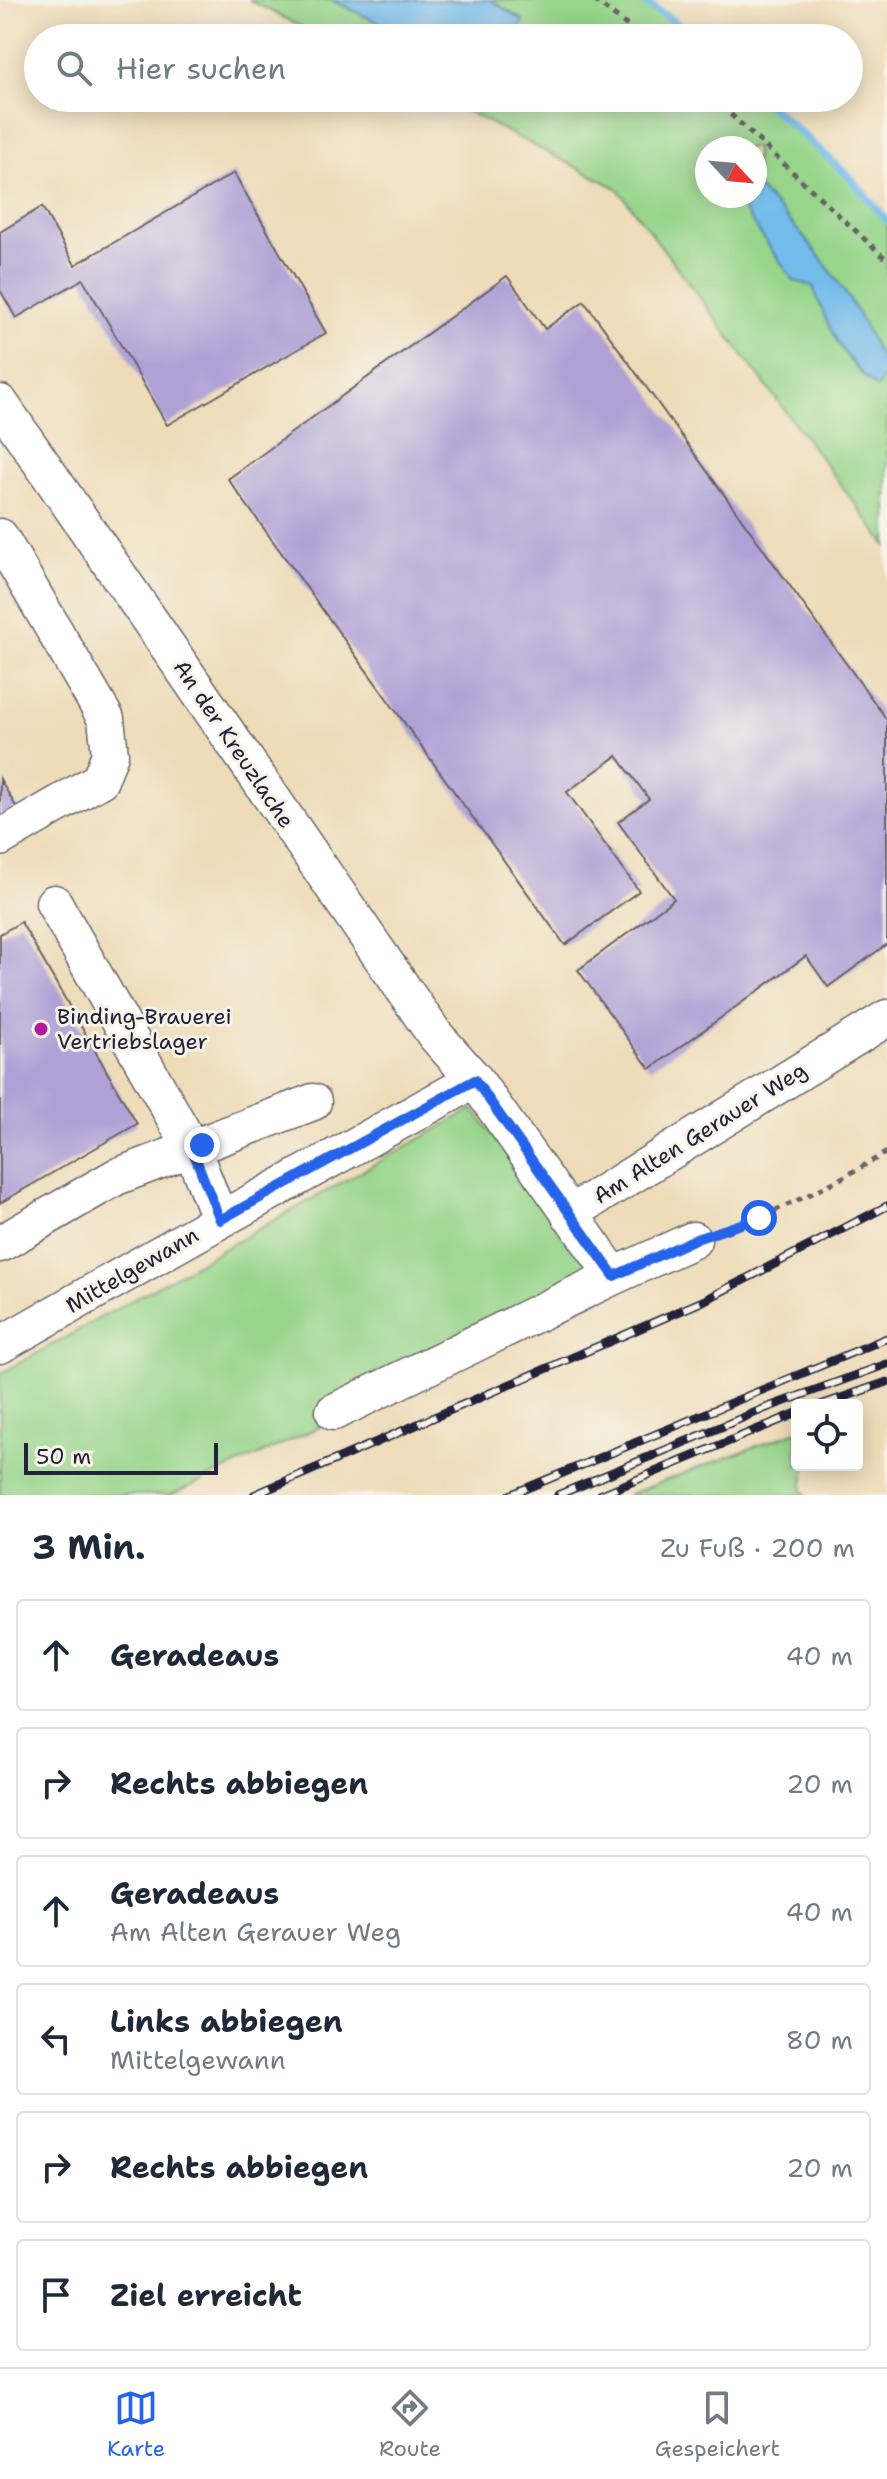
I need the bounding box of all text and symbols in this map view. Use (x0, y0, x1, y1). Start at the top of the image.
search box (24, 24, 863, 112)
icon: search (52, 46, 96, 90)
text: Hier suchen (116, 48, 286, 89)
north arrow (695, 136, 767, 208)
street label: An der Kreuzlache (167, 654, 301, 834)
place label: Binding-Brauerei Vertriebslager (57, 1002, 232, 1056)
marker: Binding-Brauerei Vertriebslager (32, 1020, 50, 1038)
street label: Am Alten Gerauer Weg (588, 1055, 812, 1211)
route end (184, 1127, 220, 1163)
route start (741, 1200, 777, 1236)
street label: Mittelgewann (60, 1220, 204, 1320)
map controls (791, 1399, 863, 1471)
button: locate (791, 1399, 863, 1471)
scale bar (24, 1439, 218, 1475)
text: 50 m (36, 1442, 91, 1471)
text: 3 Min. (32, 1524, 145, 1570)
text: Zu Fuß · 200 m (660, 1530, 855, 1565)
icon: ahead (34, 1633, 78, 1677)
text: Geradeaus (110, 1635, 279, 1676)
text: 40 m (786, 1638, 853, 1673)
icon: right (34, 1761, 78, 1805)
text: Rechts abbiegen (110, 1763, 368, 1804)
text: 20 m (786, 1766, 853, 1801)
text: Geradeaus (110, 1873, 279, 1914)
icon: ahead (34, 1889, 78, 1933)
text: 40 m (786, 1894, 853, 1929)
text: Am Alten Gerauer Weg (110, 1914, 401, 1949)
text: Links abbiegen (110, 2001, 343, 2042)
icon: left (34, 2017, 78, 2061)
text: 80 m (786, 2022, 853, 2057)
text: Mittelgewann (110, 2042, 286, 2077)
icon: right (34, 2145, 78, 2189)
text: Rechts abbiegen (110, 2147, 368, 2188)
text: 20 m (786, 2150, 853, 2185)
icon: arrive (34, 2273, 78, 2317)
text: Ziel erreicht (110, 2275, 302, 2316)
tab: Karte (107, 2386, 165, 2463)
tab: Route (379, 2386, 441, 2463)
tab: Gespeichert (655, 2386, 780, 2463)

